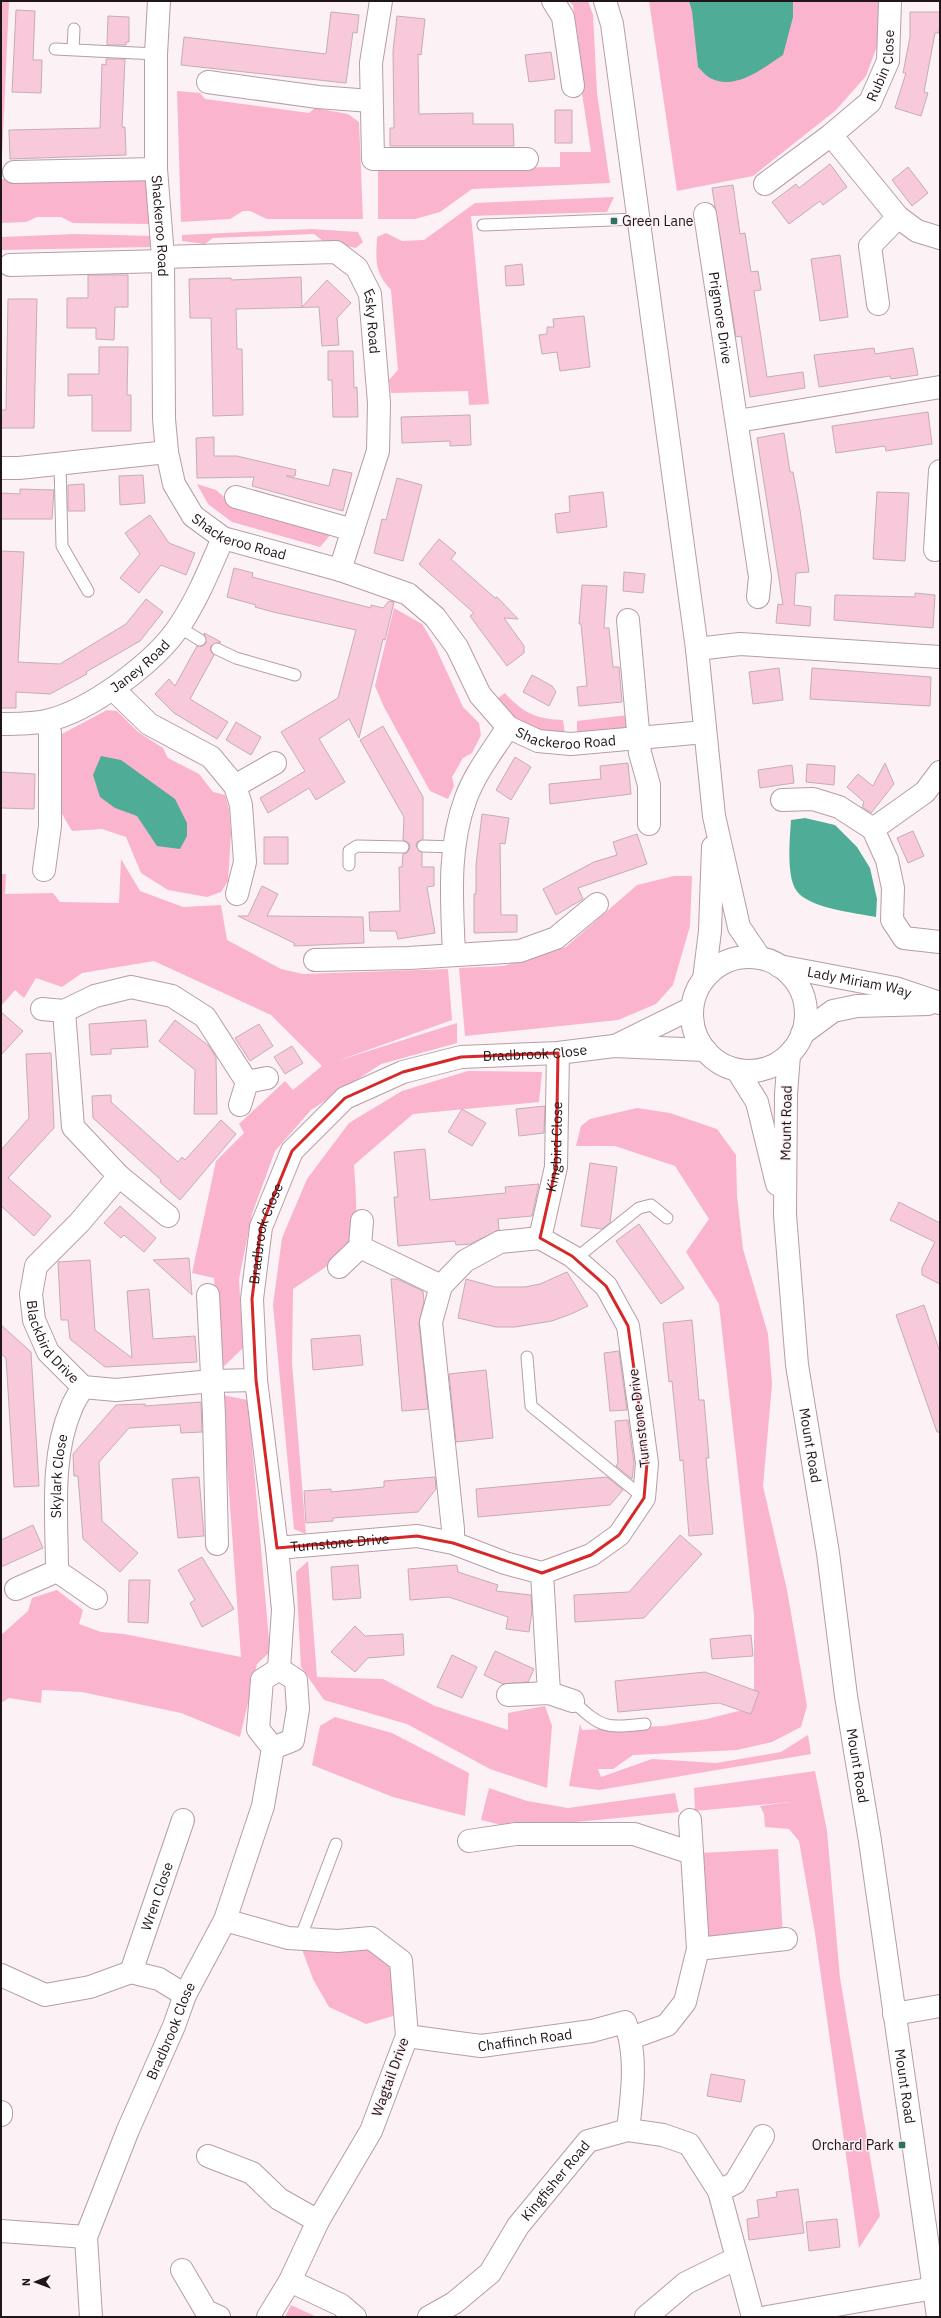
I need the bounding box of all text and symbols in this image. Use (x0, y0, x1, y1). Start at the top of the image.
street label: Rubin Close (862, 29, 898, 104)
street label: Shackeroo Road (148, 174, 172, 277)
place label: Green Lane (622, 212, 694, 230)
marker: Green Lane (609, 216, 619, 226)
street label: Prigmore Drive (705, 270, 737, 365)
street label: Esky Road (360, 286, 384, 354)
street label: Shackeroo Road (188, 509, 288, 564)
street label: Janey Road (107, 636, 174, 697)
street label: Shackeroo Road (513, 723, 617, 753)
street label: Lady Miriam Way (806, 963, 914, 1002)
street label: Bradbrook Close (483, 1040, 588, 1065)
street label: Mount Road (776, 1085, 796, 1161)
street label: Kingbird Close (542, 1101, 566, 1194)
street label: Bradbrook Close (245, 1180, 287, 1285)
street label: Blackbird Drive (23, 1299, 83, 1387)
street label: Turnstone Drive (624, 1367, 654, 1468)
street label: Mount Road (795, 1407, 825, 1484)
street label: Skylark Close (47, 1432, 72, 1518)
street label: Turnstone Drive (290, 1529, 390, 1556)
street label: Mount Road (843, 1727, 873, 1805)
street label: Wren Close (137, 1859, 177, 1933)
street label: Bradbrook Close (142, 1979, 199, 2083)
street label: Chaffinch Road (477, 2025, 573, 2055)
street label: Wagtail Drive (367, 2035, 413, 2119)
street label: Mount Road (891, 2048, 919, 2125)
place label: Orchard Park (812, 2136, 895, 2154)
street label: Kingfisher Road (517, 2137, 594, 2224)
marker: Orchard Park (897, 2140, 907, 2150)
north arrow (16, 2262, 56, 2302)
text: N (19, 2278, 33, 2286)

